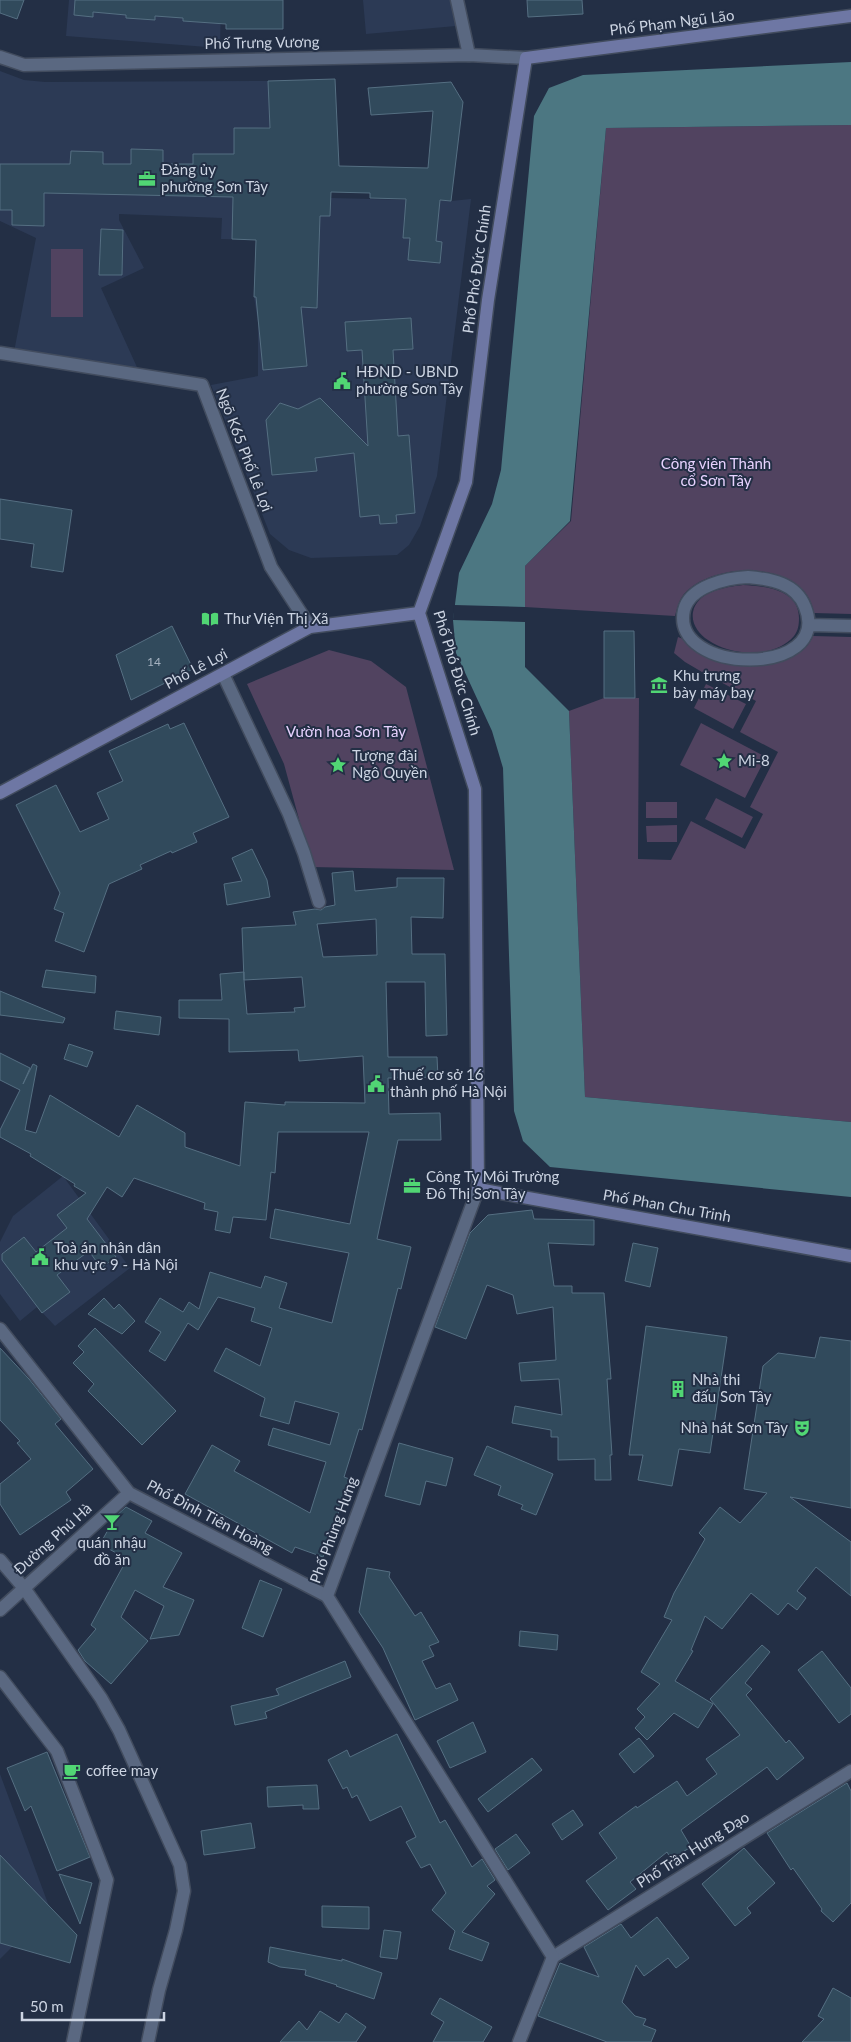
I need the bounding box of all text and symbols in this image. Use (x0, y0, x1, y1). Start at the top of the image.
street label: Phố Phạm Ngũ Lão (608, 5, 735, 39)
street label: Phố Trưng Vương (204, 32, 320, 52)
place label: Đảng ủy phường Sơn Tây (161, 160, 268, 195)
office icon: Đảng ủy phường Sơn Tây (137, 169, 157, 189)
street label: Phố Phó Đức Chính (458, 203, 494, 334)
place label: HĐND - UBND phường Sơn Tây (356, 362, 463, 397)
public building icon: HĐND - UBND phường Sơn Tây (332, 371, 352, 391)
street label: Ngõ K65 Phố Lê Lợi (213, 385, 277, 514)
park label: Công viên Thành cổ Sơn Tây (661, 454, 771, 489)
street label: Phố Phó Đức Chính (430, 608, 486, 737)
library icon: Thư Viện Thị Xã (200, 609, 220, 629)
place label: Thư Viện Thị Xã (224, 609, 329, 627)
street label: Phố Lê Lợi (161, 644, 230, 692)
house number: 14 (147, 654, 161, 669)
place label: Khu trưng bày máy bay (673, 666, 754, 701)
museum icon: Khu trưng bày máy bay (649, 675, 669, 695)
park label: Vườn hoa Sơn Tây (286, 722, 406, 740)
place label: Tượng đài Ngô Quyền (352, 746, 427, 781)
place icon: Mi-8 (714, 751, 734, 771)
place label: Mi-8 (738, 751, 770, 769)
place icon: Tượng đài Ngô Quyền (328, 755, 348, 775)
place label: Thuế cơ sở 16 thành phố Hà Nội (390, 1065, 507, 1100)
public building icon: Thuế cơ sở 16 thành phố Hà Nội (366, 1074, 386, 1094)
place label: Công Ty Môi Trường Đô Thị Sơn Tây (426, 1167, 560, 1202)
office icon: Công Ty Môi Trường Đô Thị Sơn Tây (402, 1176, 422, 1196)
street label: Phố Phan Chu Trinh (602, 1185, 733, 1225)
place label: Toà án nhân dân khu vực 9 - Hà Nội (54, 1238, 178, 1273)
public building icon: Toà án nhân dân khu vực 9 - Hà Nội (30, 1247, 50, 1267)
place label: Nhà thi đấu Sơn Tây (692, 1370, 772, 1405)
building icon: Nhà thi đấu Sơn Tây (668, 1379, 688, 1399)
place label: Nhà hát Sơn Tây (681, 1418, 788, 1436)
theatre icon: Nhà hát Sơn Tây (792, 1418, 812, 1438)
street label: Phố Phùng Hưng (305, 1474, 361, 1586)
street label: Phố Đinh Tiên Hoàng (144, 1475, 277, 1557)
street label: Đường Phú Hà (10, 1499, 95, 1578)
bar icon: quán nhậu đồ ăn (102, 1512, 122, 1532)
place label: quán nhậu đồ ăn (78, 1533, 147, 1568)
cafe icon: coffee may (62, 1761, 82, 1781)
place label: coffee may (86, 1761, 158, 1779)
street label: Phố Trần Hưng Đạo (633, 1807, 752, 1891)
scale bar (22, 1990, 165, 2022)
text: 50 m (30, 1997, 64, 2015)

